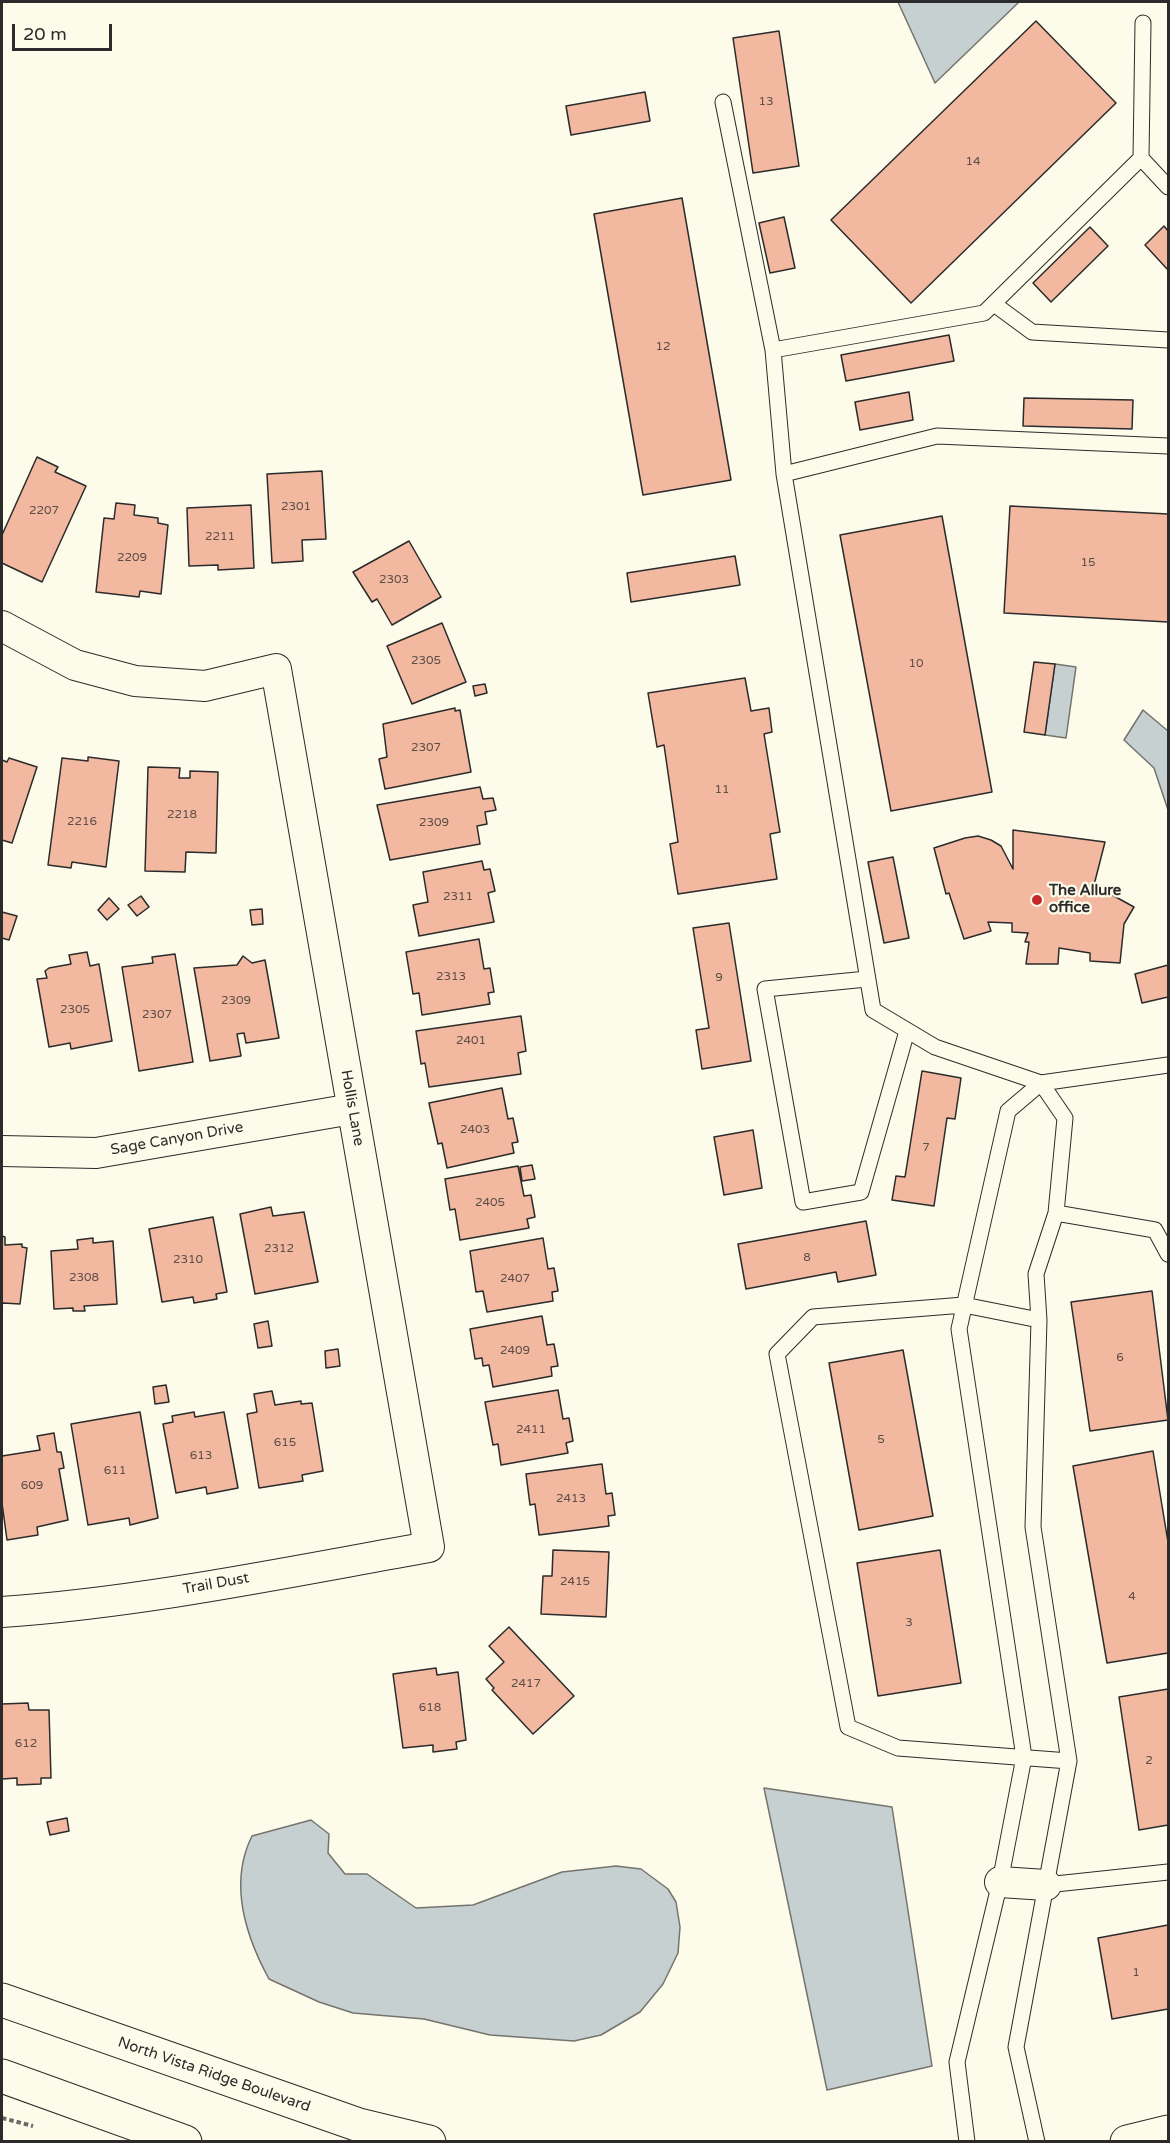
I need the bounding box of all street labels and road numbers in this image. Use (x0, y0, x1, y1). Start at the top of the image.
street label: Hollis Lane (336, 1068, 368, 1148)
street label: Sage Canyon Drive (109, 1118, 245, 1160)
street label: Trail Dust (181, 1569, 251, 1599)
street label: North Vista Ridge Boulevard (115, 2034, 313, 2116)

